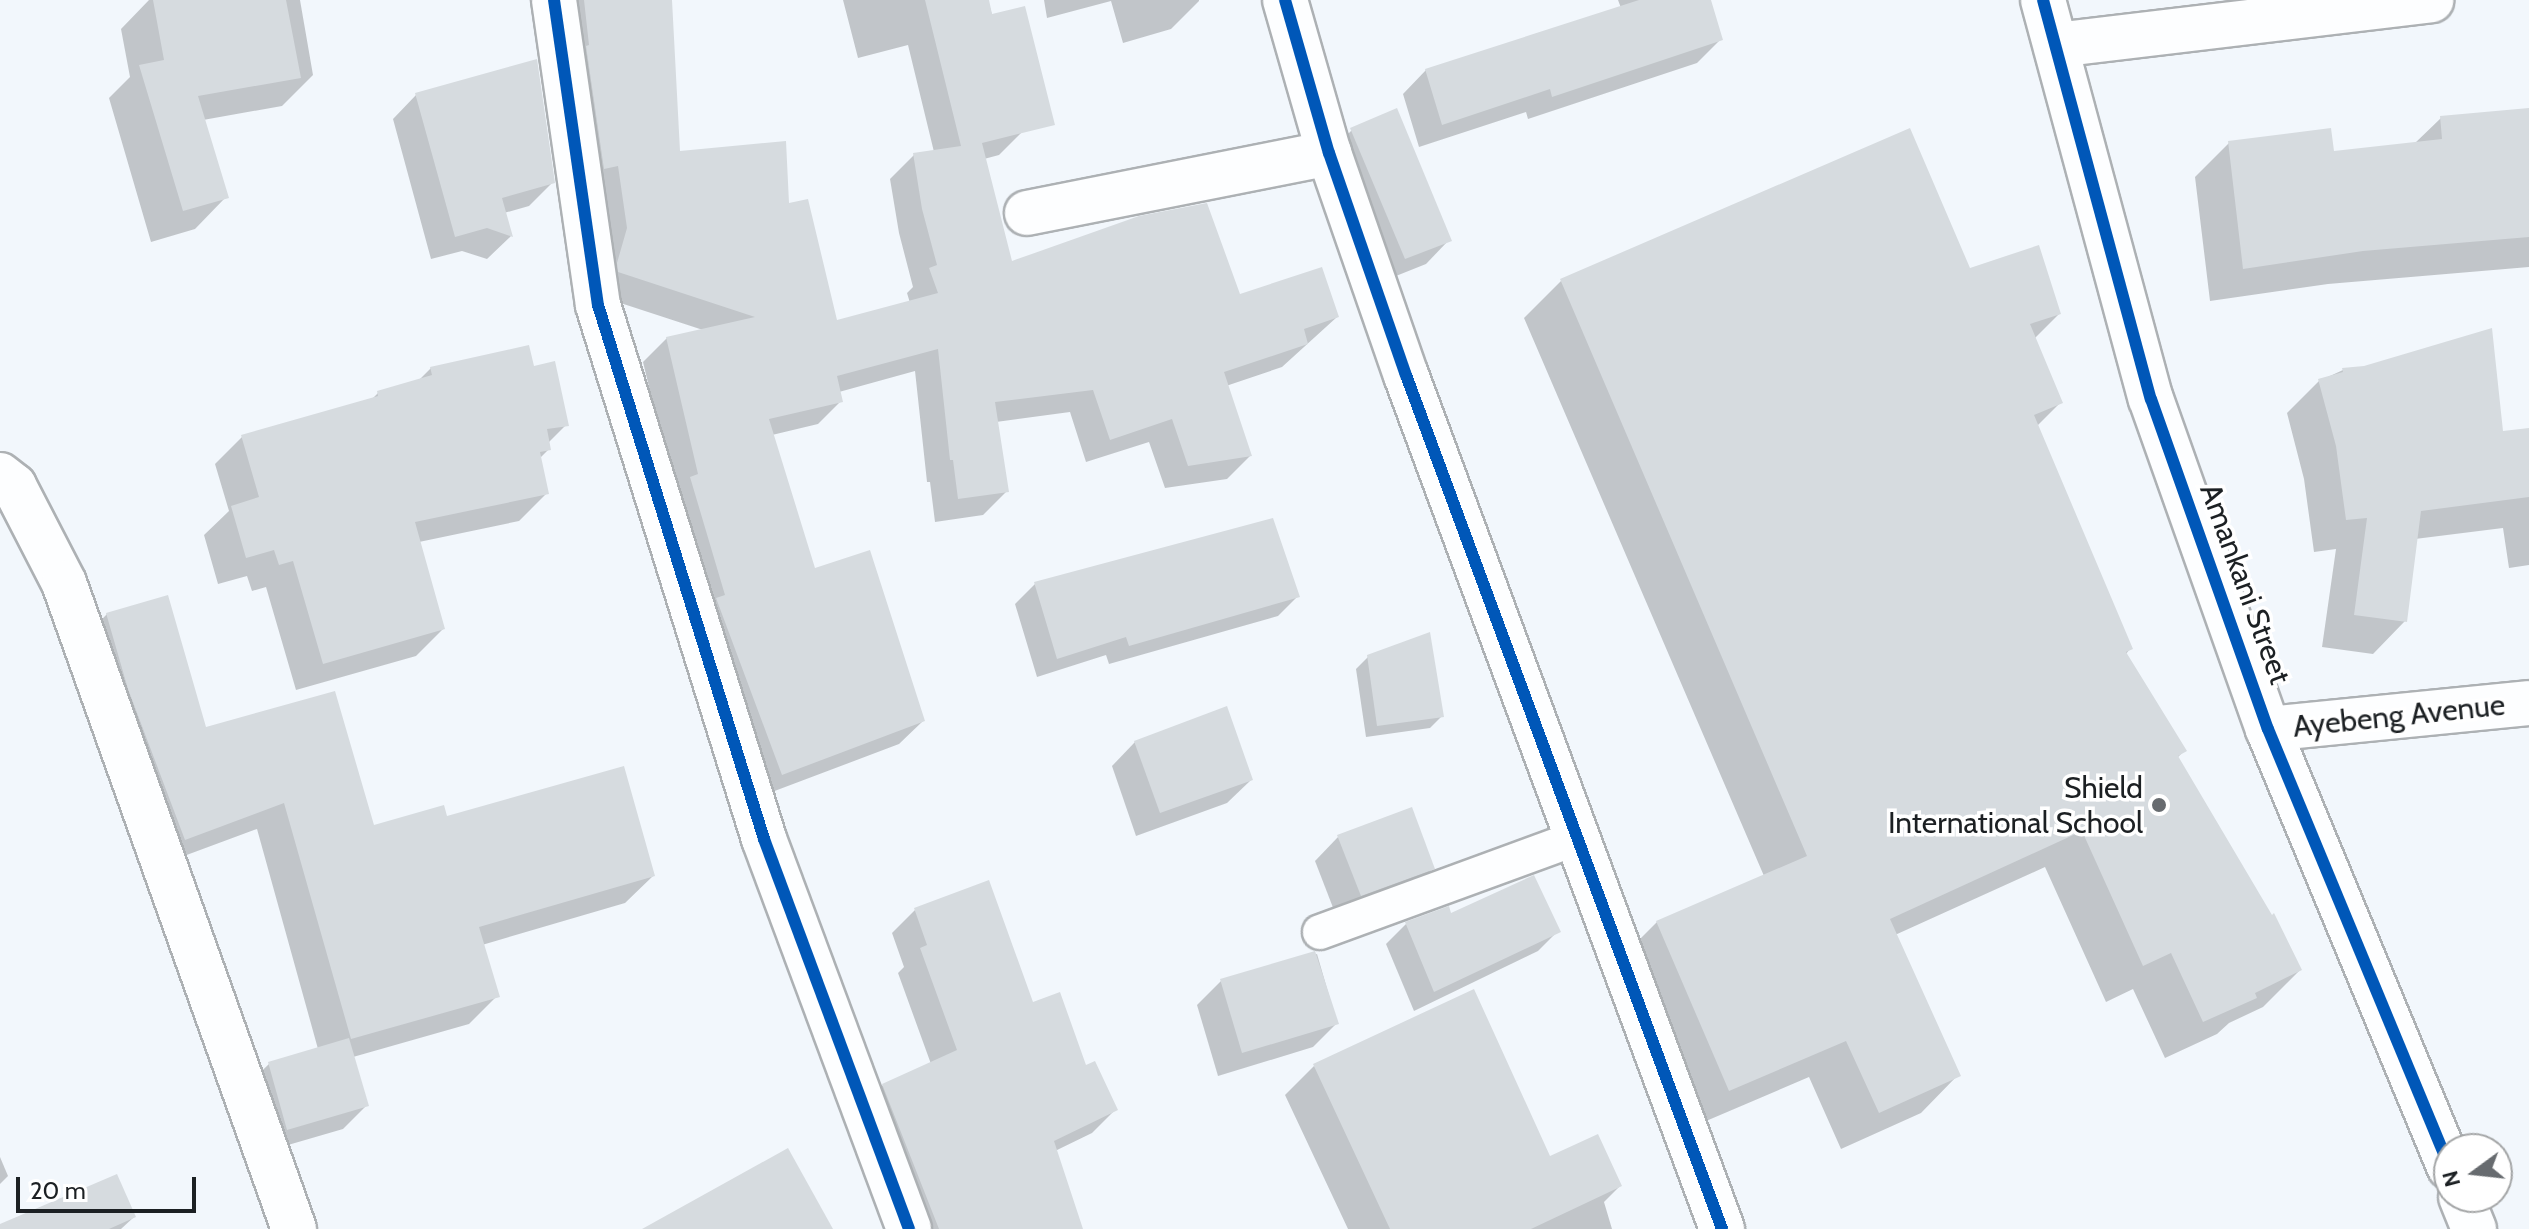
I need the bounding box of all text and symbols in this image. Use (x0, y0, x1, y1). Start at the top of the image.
street label: Amankani Street (2192, 479, 2298, 689)
street label: Ayebeng Avenue (2291, 687, 2507, 745)
place label: Shield International School (1888, 770, 2143, 840)
marker: Shield International School (2150, 796, 2168, 814)
north arrow (2433, 1133, 2513, 1213)
scale bar (20, 1161, 200, 1211)
text: N (2436, 1168, 2466, 1190)
text: 20 m (30, 1176, 86, 1205)

